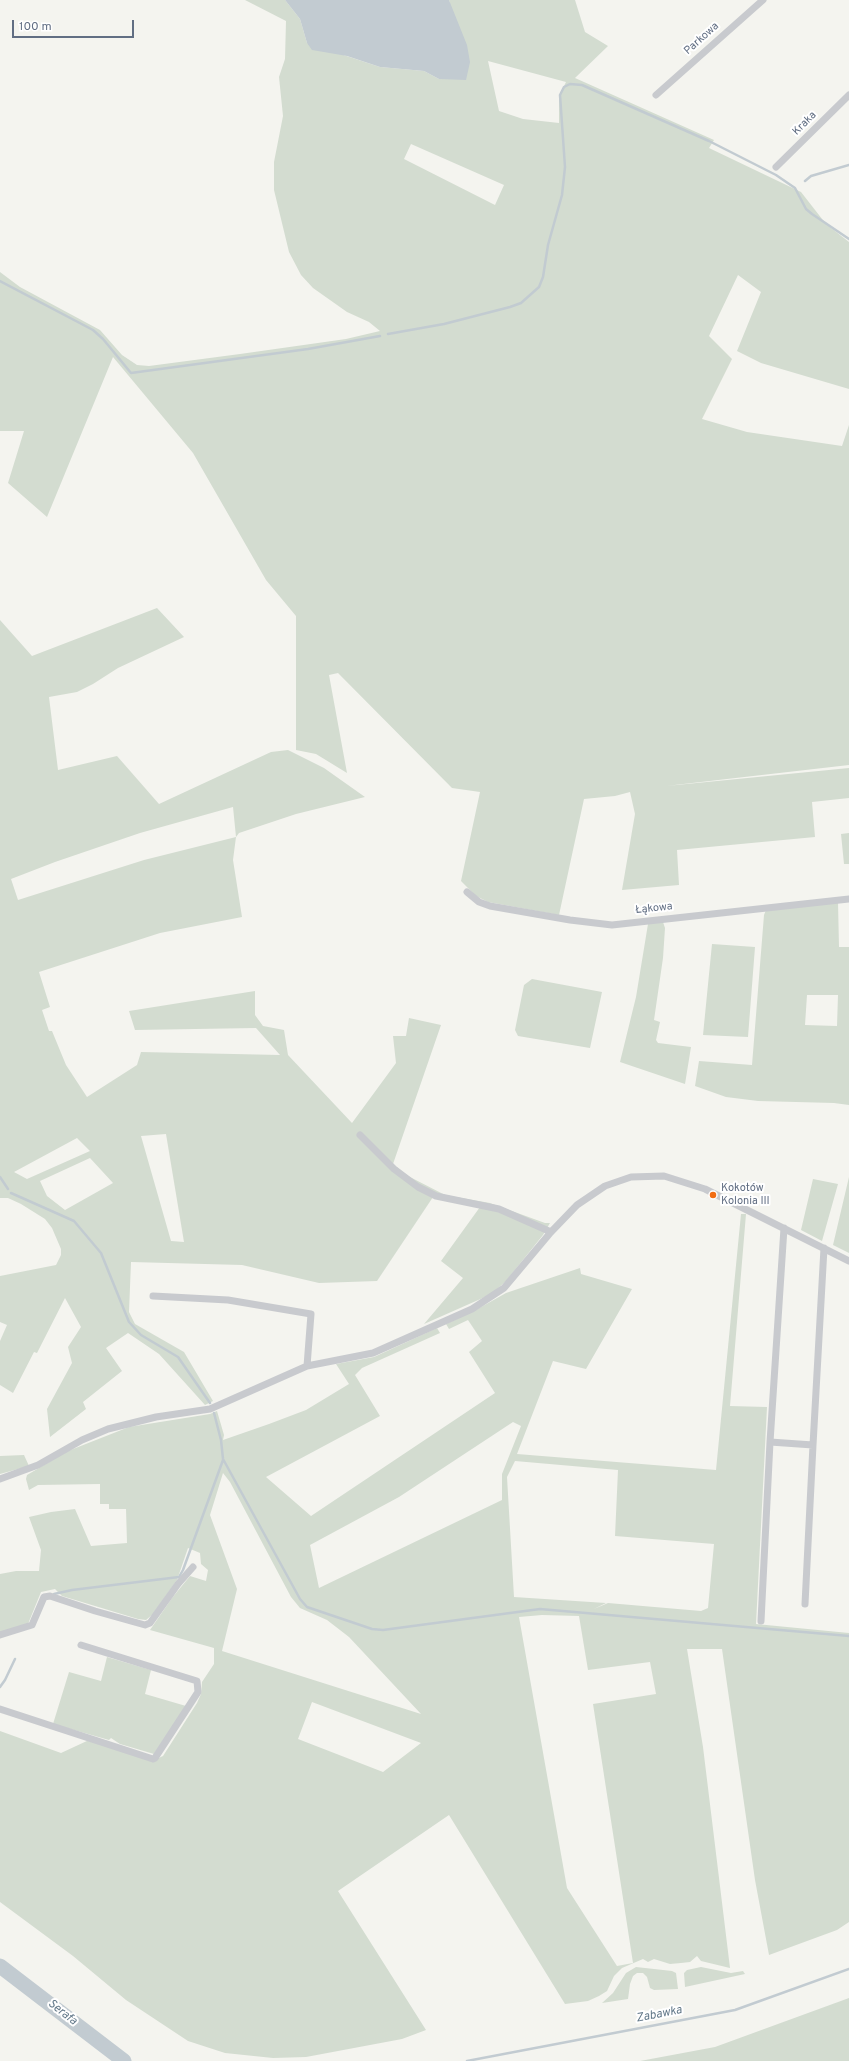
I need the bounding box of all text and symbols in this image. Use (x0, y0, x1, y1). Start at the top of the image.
scale bar (14, 12, 136, 38)
text: 100 m (19, 19, 52, 35)
street label: Parkowa (682, 20, 722, 58)
street label: Kraka (790, 109, 820, 139)
street label: Łąkowa (635, 901, 673, 917)
place label: Kokotów Kolonia III (721, 1182, 770, 1208)
marker: Kokotów Kolonia III (708, 1190, 718, 1200)
water label: Serafa (44, 1997, 80, 2029)
water label: Zabawka (635, 2004, 683, 2026)

